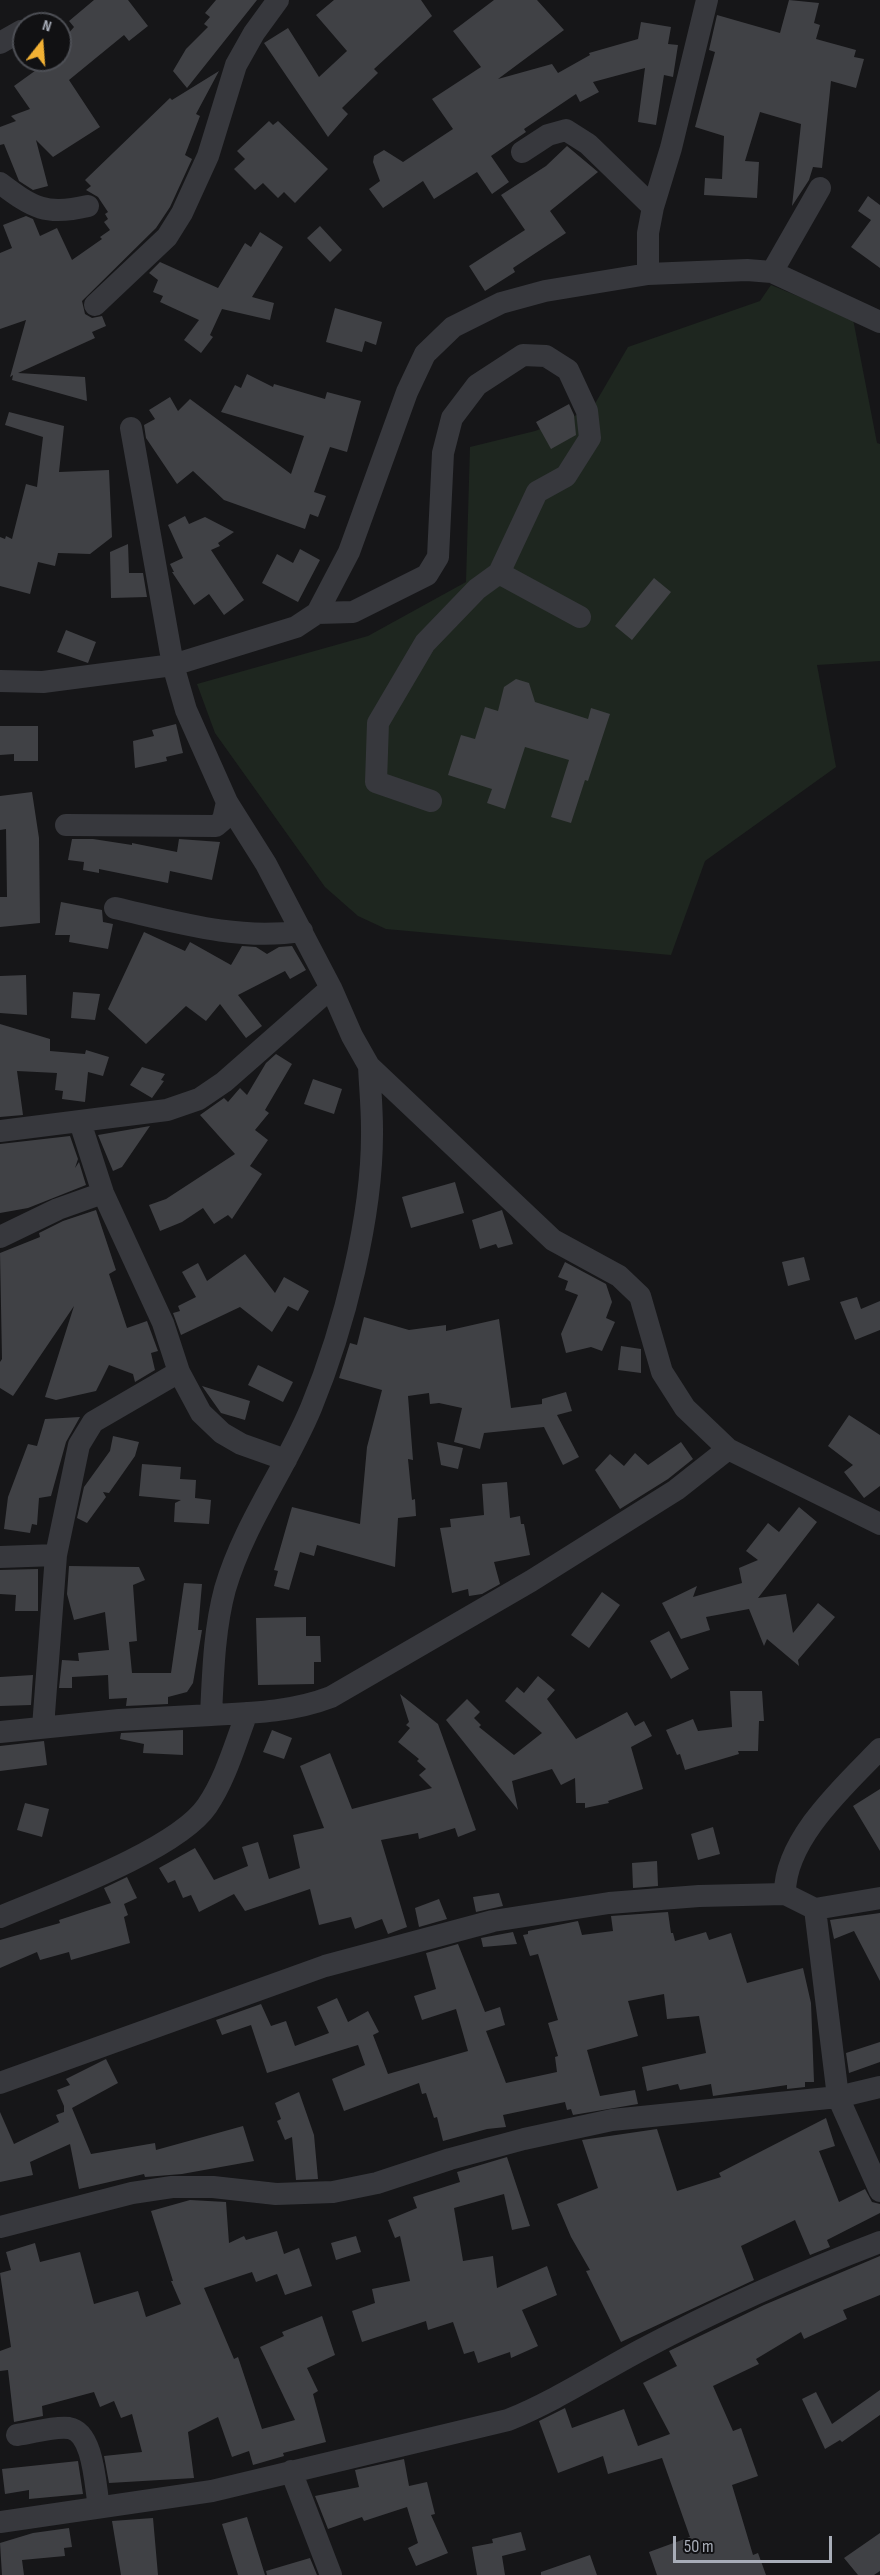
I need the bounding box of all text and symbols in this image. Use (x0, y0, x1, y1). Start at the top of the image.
north arrow (12, 12, 72, 72)
text: N (40, 16, 54, 37)
scale bar (676, 2524, 835, 2562)
text: 50 m (684, 2536, 714, 2557)

